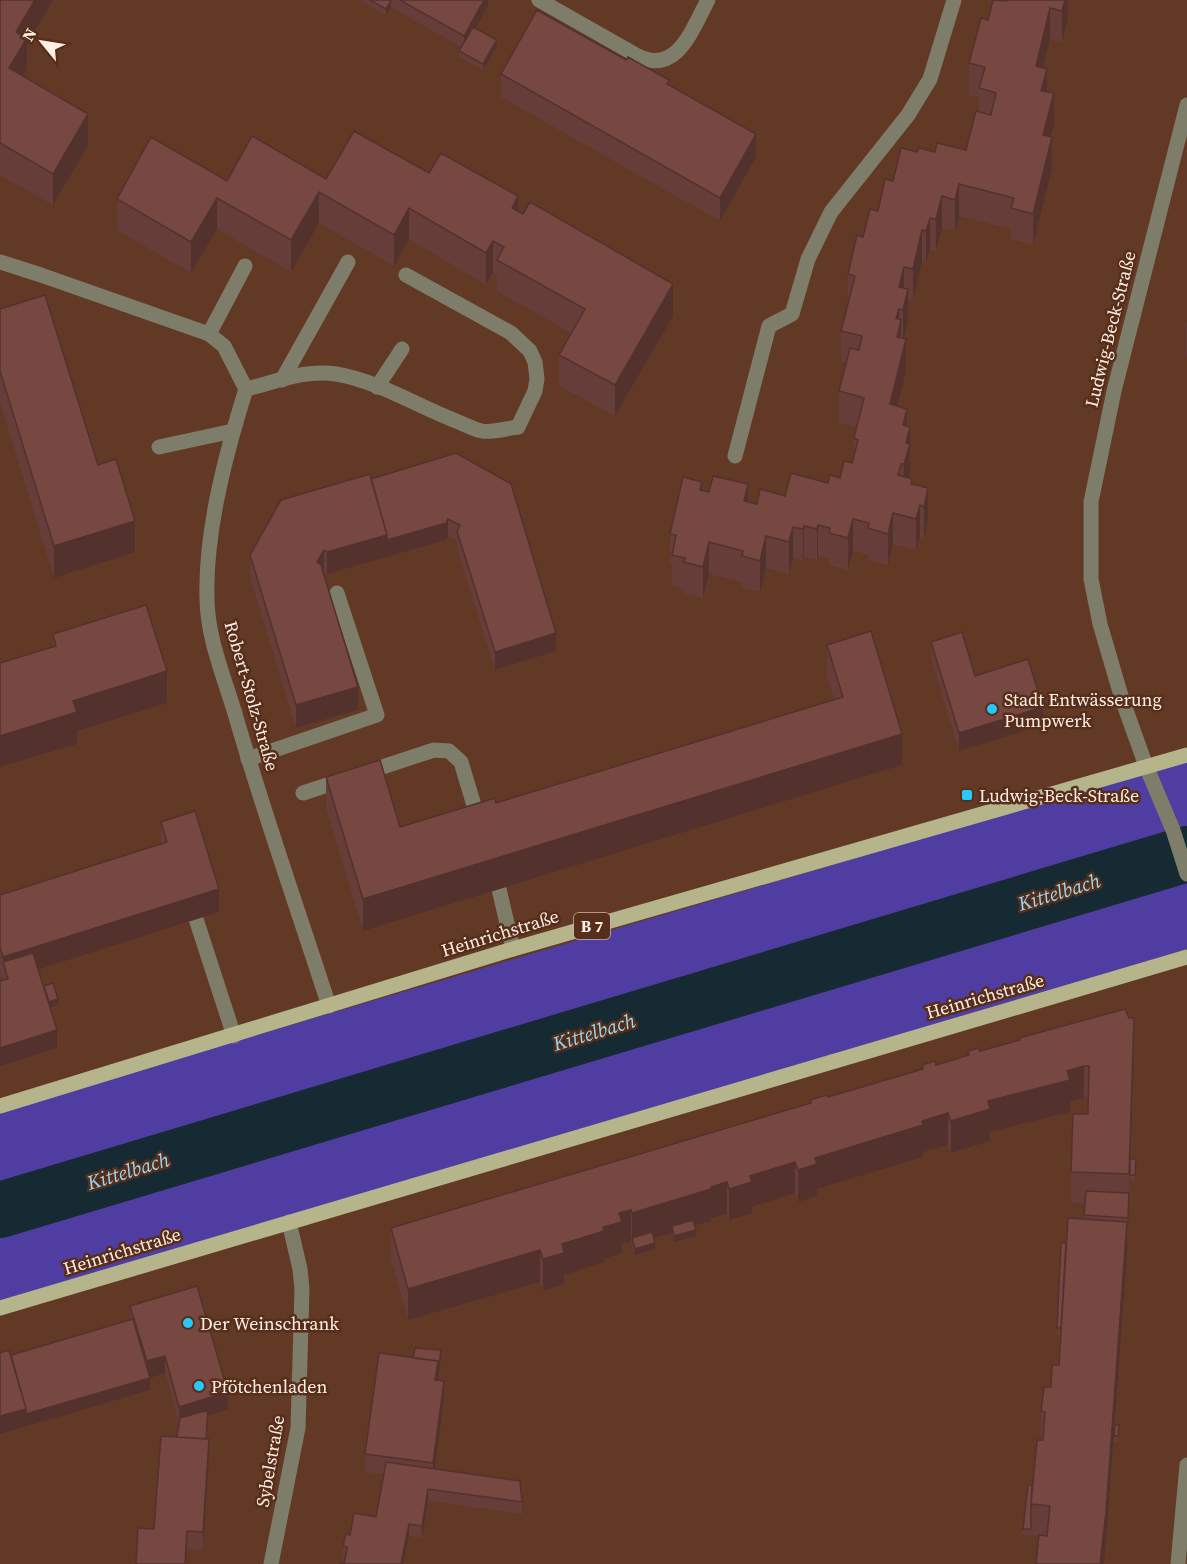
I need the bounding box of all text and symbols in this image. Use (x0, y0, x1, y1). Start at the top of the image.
north arrow (12, 12, 72, 72)
text: N (17, 24, 42, 45)
street label: Ludwig-Beck-Straße (1078, 248, 1142, 410)
street label: Robert-Stolz-Straße (219, 618, 285, 774)
place label: Stadt Entwässerung Pumpwerk (1004, 687, 1162, 733)
marker: Stadt Entwässerung Pumpwerk (985, 702, 999, 716)
place label: Ludwig-Beck-Straße (979, 783, 1139, 808)
marker: Ludwig-Beck-Straße (960, 788, 974, 802)
water label: Kittelbach (1013, 866, 1104, 918)
street label: Heinrichstraße (438, 903, 562, 963)
road number: B 7 (574, 913, 610, 939)
street label: Heinrichstraße (923, 967, 1047, 1025)
water label: Kittelbach (548, 1006, 639, 1058)
water label: Kittelbach (82, 1145, 173, 1197)
street label: Heinrichstraße (60, 1221, 184, 1281)
place label: Der Weinschrank (200, 1311, 339, 1336)
marker: Der Weinschrank (181, 1316, 195, 1330)
place label: Pfötchenladen (211, 1374, 327, 1399)
marker: Pfötchenladen (192, 1379, 206, 1393)
street label: Sybelstraße (250, 1413, 290, 1509)

